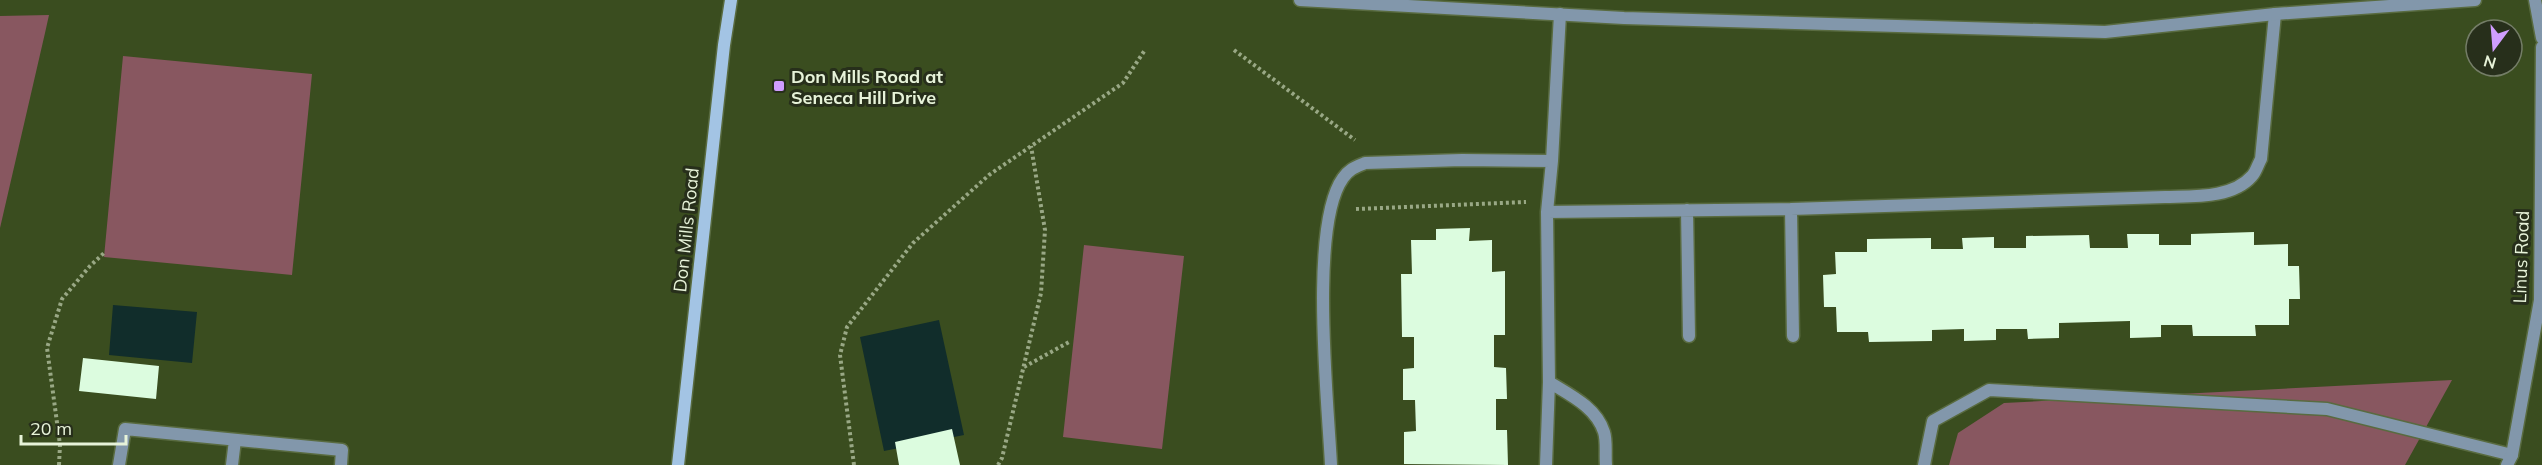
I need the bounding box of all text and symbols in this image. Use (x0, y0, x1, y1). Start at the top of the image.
north arrow (2464, 18, 2524, 78)
text: N (2481, 51, 2498, 74)
place label: Don Mills Road at Seneca Hill Drive (791, 65, 943, 109)
marker: Don Mills Road at Seneca Hill Drive (772, 79, 786, 93)
street label: Don Mills Road (668, 167, 704, 293)
street label: Linus Road (2508, 210, 2534, 304)
scale bar (21, 408, 126, 446)
text: 20 m (30, 417, 72, 440)

